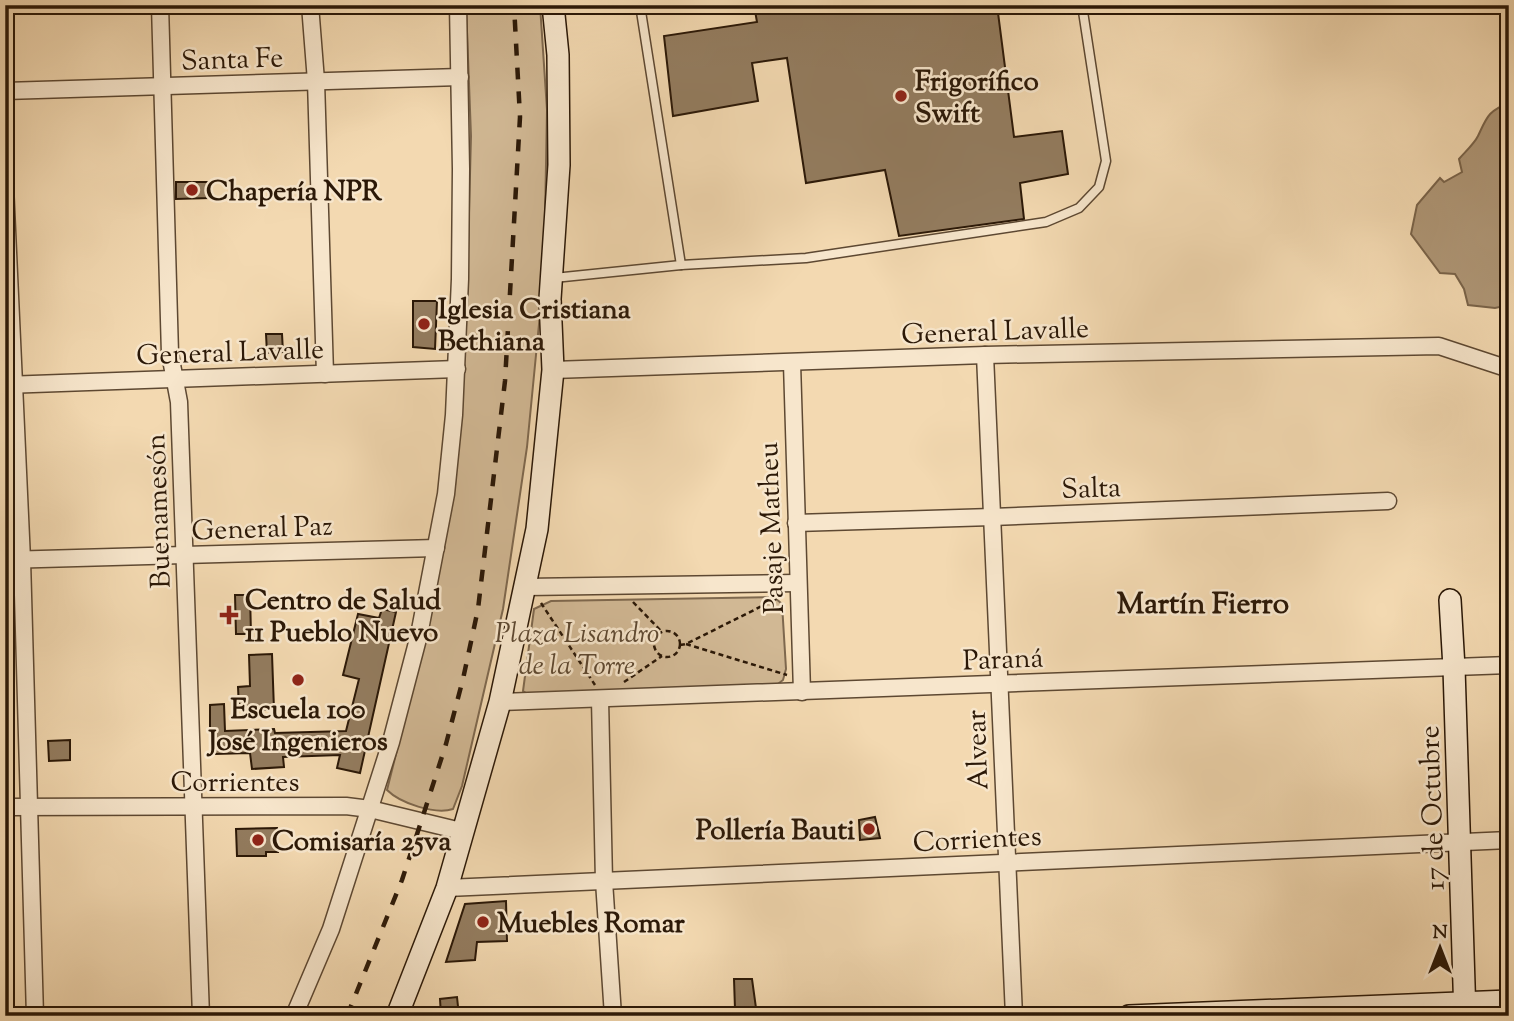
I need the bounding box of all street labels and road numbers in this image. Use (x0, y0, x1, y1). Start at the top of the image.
street label: Santa Fe (180, 39, 284, 83)
street label: General Lavalle (901, 310, 1090, 356)
street label: General Lavalle (136, 331, 325, 377)
street label: Buenamesón (137, 433, 183, 589)
street label: Pasaje Matheu (750, 441, 796, 615)
street label: Salta (1061, 469, 1122, 511)
street label: General Paz (191, 508, 333, 552)
street label: Paraná (962, 640, 1044, 682)
street label: Alvear (958, 709, 1000, 791)
street label: 17 de Octubre (1411, 725, 1457, 891)
street label: Corrientes (171, 764, 299, 804)
street label: Corrientes (912, 818, 1043, 864)

